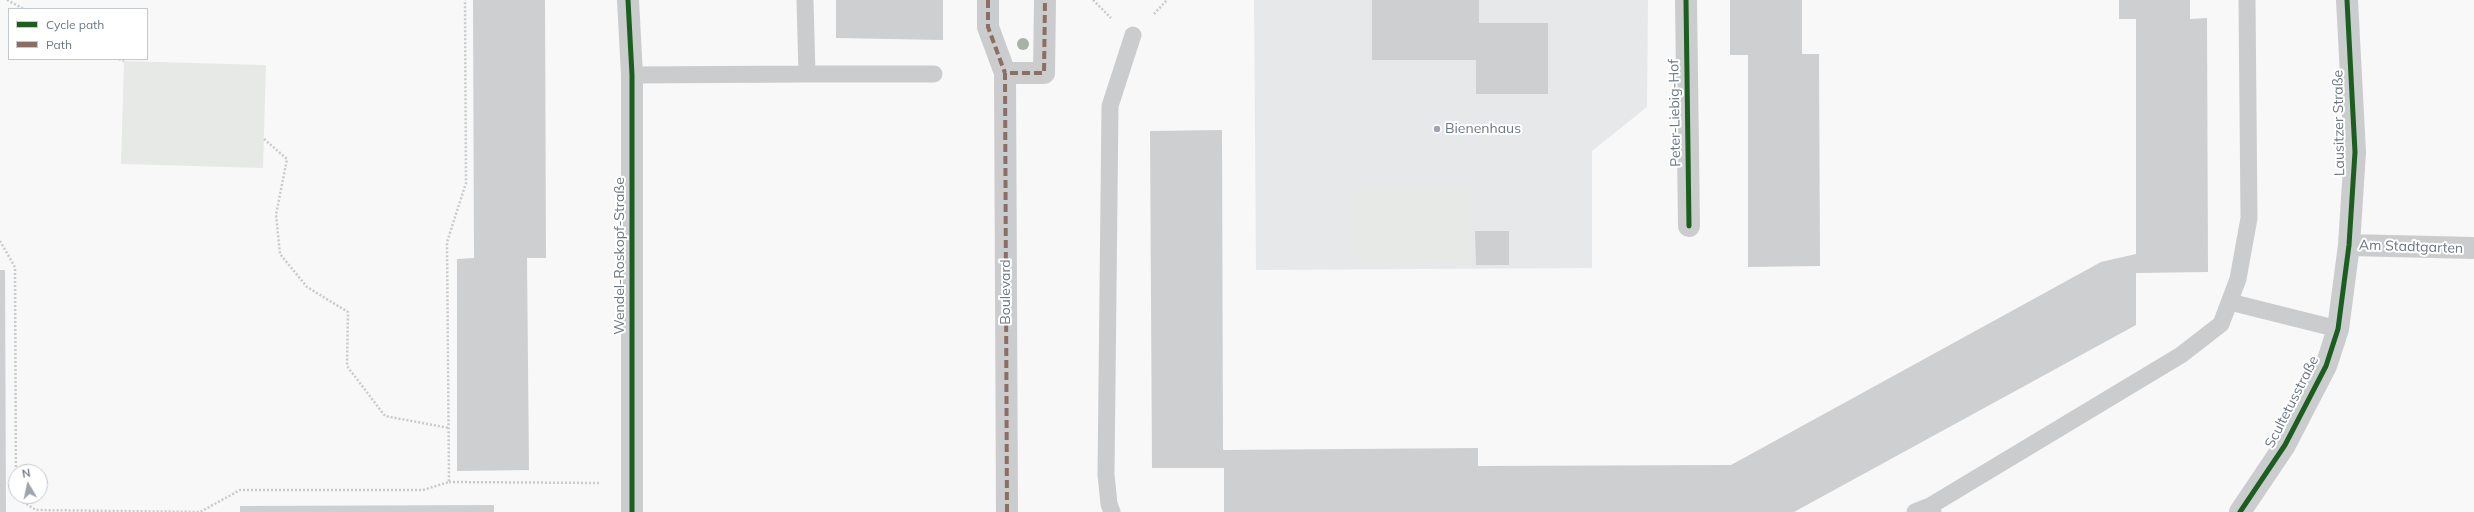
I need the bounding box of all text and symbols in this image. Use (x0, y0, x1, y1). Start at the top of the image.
legend (8, 8, 148, 60)
text: Cycle path (46, 17, 104, 32)
text: Path (46, 37, 72, 52)
street label: Peter-Liebig-Hof (1666, 59, 1684, 167)
street label: Lausitzer Straße (2330, 70, 2348, 176)
place label: Bienenhaus (1445, 121, 1521, 137)
marker: Bienenhaus (1432, 124, 1442, 134)
street label: Wendel-Roskopf-Straße (612, 177, 628, 335)
street label: Am Stadtgarten (2359, 237, 2463, 257)
street label: Boulevard (998, 259, 1014, 325)
street label: Scultetusstraße (2262, 353, 2322, 451)
north arrow (8, 464, 48, 504)
text: N (21, 466, 31, 481)

